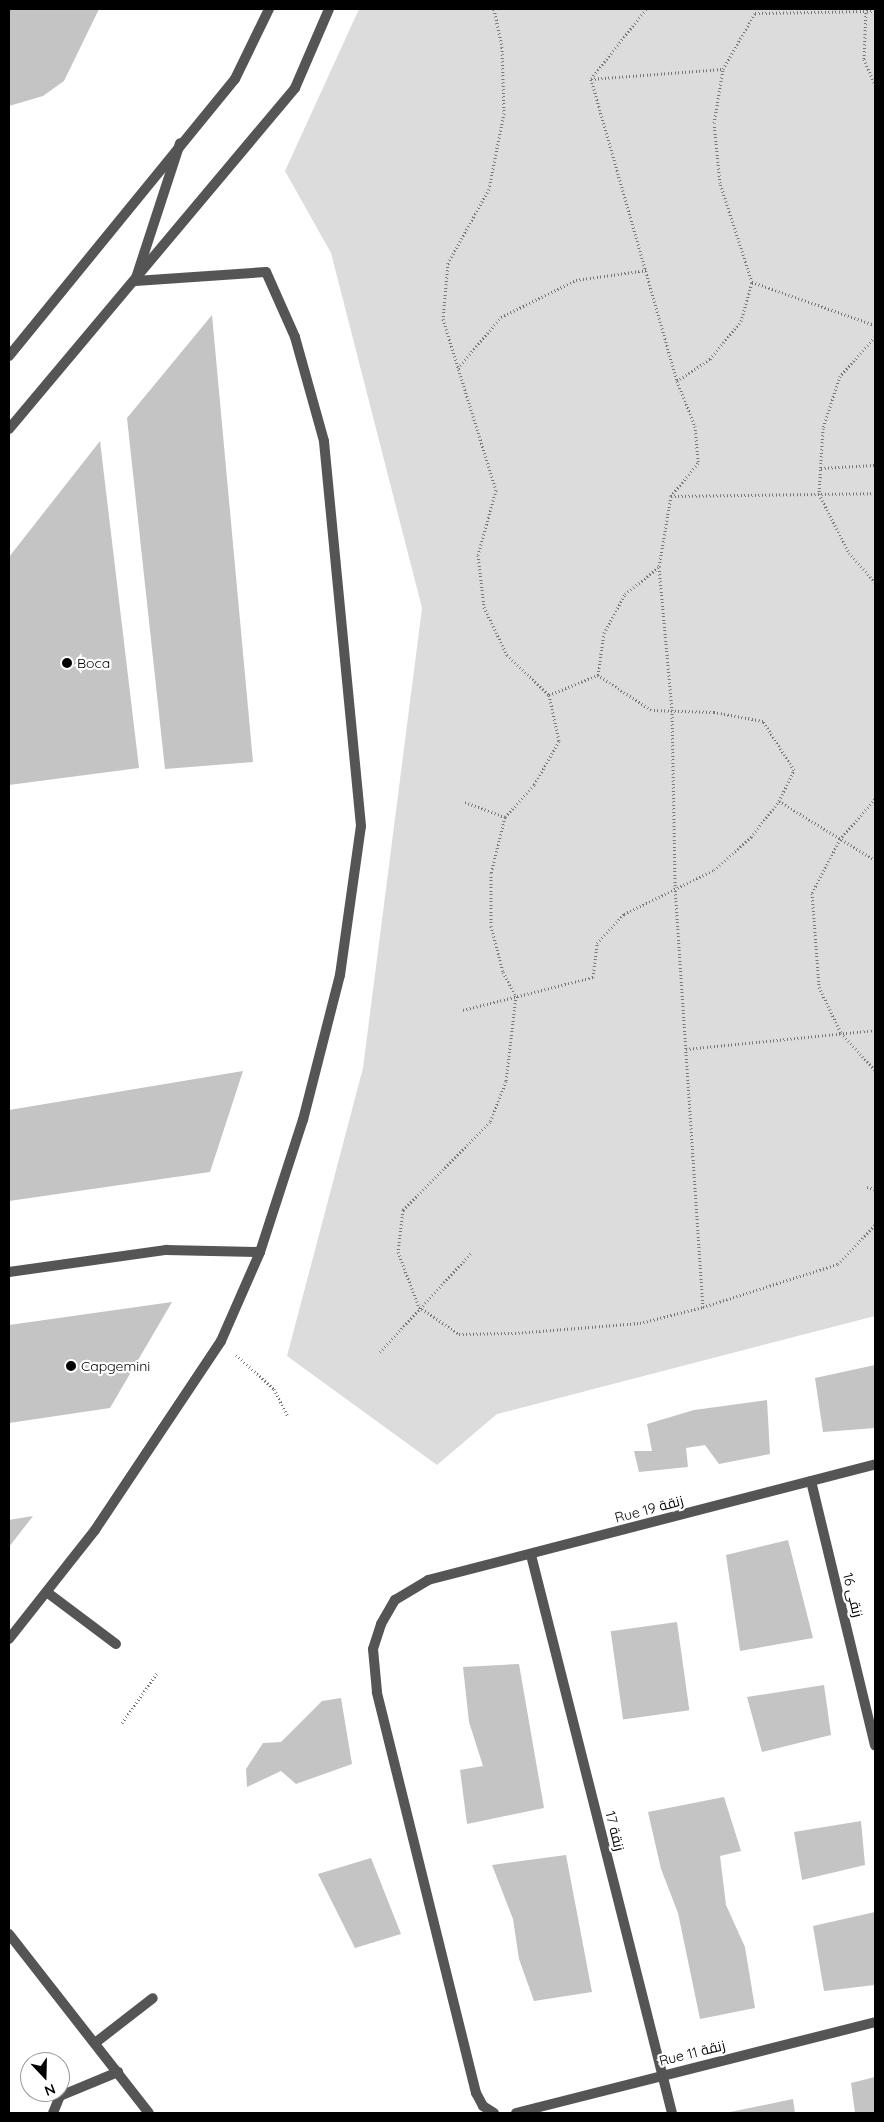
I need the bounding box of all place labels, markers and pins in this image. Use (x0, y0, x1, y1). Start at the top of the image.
place label: Boca (77, 655, 110, 671)
marker: Boca (61, 657, 73, 669)
place label: Capgemini (81, 1358, 150, 1374)
marker: Capgemini (65, 1360, 77, 1372)

